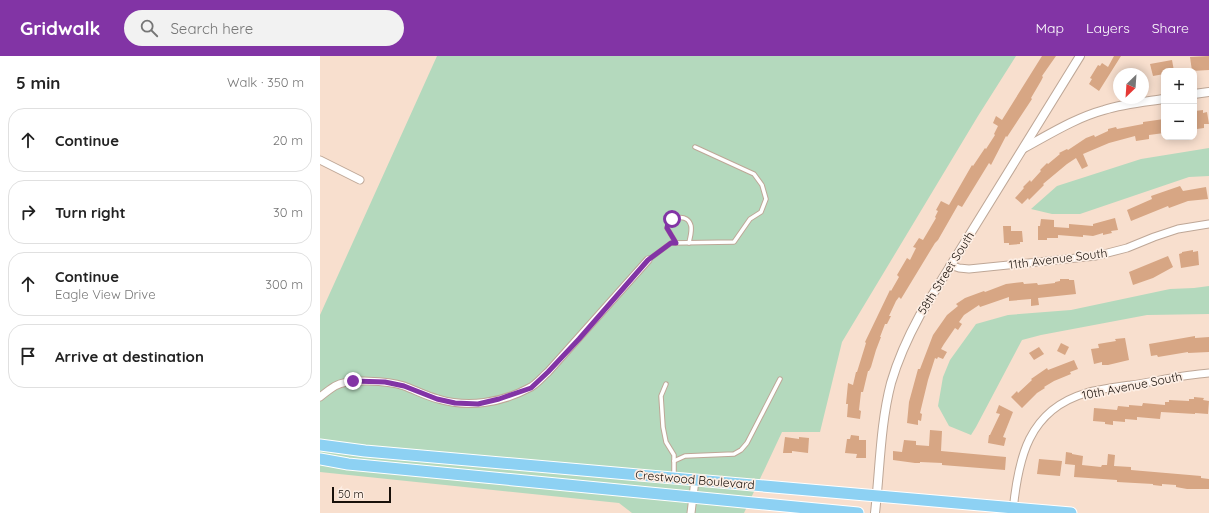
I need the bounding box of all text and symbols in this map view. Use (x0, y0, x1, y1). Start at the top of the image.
search box (124, 10, 404, 46)
text: Gridwalk (20, 16, 100, 40)
icon: search (138, 17, 160, 39)
text: Search here (170, 19, 253, 38)
text: Map (1035, 19, 1064, 37)
text: Layers (1086, 19, 1130, 37)
text: Share (1152, 19, 1189, 37)
north arrow (1113, 68, 1149, 104)
map controls (1161, 68, 1197, 140)
button: + (1161, 68, 1197, 104)
text: 5 min (16, 72, 60, 93)
text: Walk · 350 m (227, 74, 304, 90)
button: − (1161, 104, 1197, 140)
icon: ahead (17, 129, 39, 151)
text: Continue (55, 131, 119, 150)
text: 20 m (273, 132, 303, 148)
icon: right (17, 201, 39, 223)
text: Turn right (55, 203, 126, 222)
text: 30 m (273, 204, 303, 220)
route start (663, 210, 681, 228)
street label: 58th Street South (914, 228, 977, 317)
street label: 11th Avenue South (1008, 245, 1108, 272)
text: Continue (55, 267, 119, 286)
icon: ahead (17, 273, 39, 295)
text: 300 m (265, 276, 303, 292)
text: Eagle View Drive (55, 286, 156, 302)
icon: arrive (17, 345, 39, 367)
text: Arrive at destination (55, 347, 204, 366)
street label: 10th Avenue South (1081, 368, 1183, 403)
route end (344, 372, 362, 390)
street label: Crestwood Boulevard (635, 467, 755, 492)
scale bar (332, 485, 391, 504)
text: 50 m (338, 487, 364, 501)

